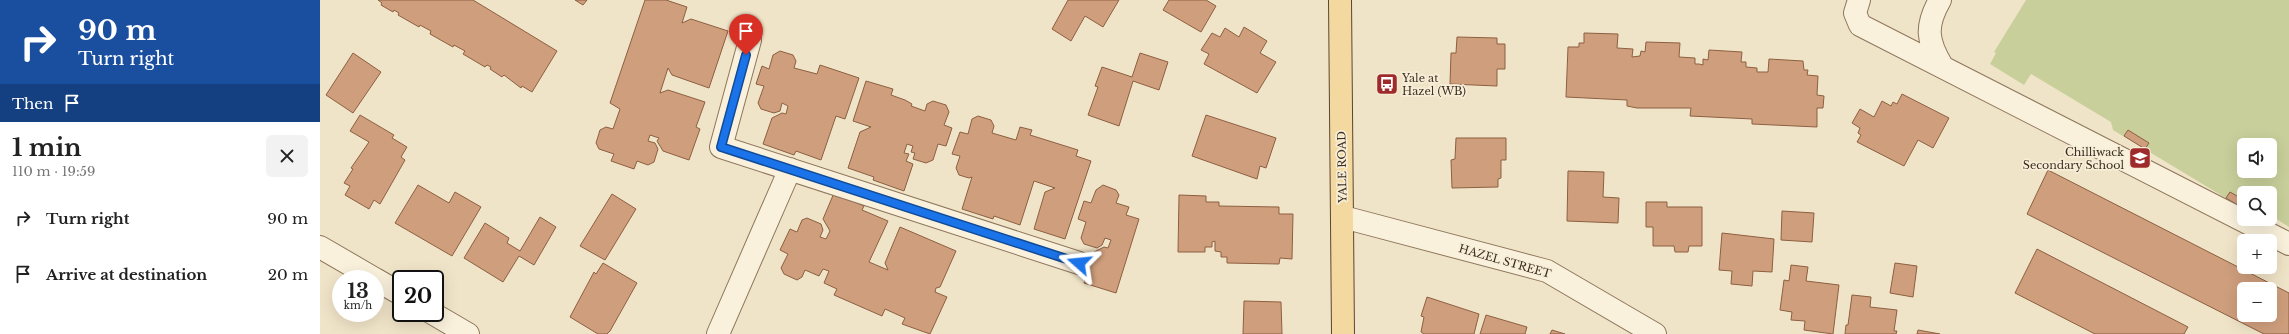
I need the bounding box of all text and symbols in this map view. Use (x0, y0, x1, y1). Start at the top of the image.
text: 90 m (78, 13, 156, 48)
pin (729, 14, 763, 55)
icon: right (12, 16, 64, 68)
icon: arrive (735, 20, 757, 42)
text: Turn right (78, 48, 174, 70)
bus stop icon: Yale at Hazel (WB) (1374, 71, 1400, 97)
place label: Yale at Hazel (WB) (1401, 71, 1466, 98)
icon: arrive (61, 92, 83, 114)
text: Then (12, 94, 53, 113)
street label: YALE ROAD (1334, 131, 1350, 204)
text: 1 min (12, 133, 82, 162)
button: close (266, 135, 308, 177)
map controls (2237, 138, 2277, 322)
button: sound (2237, 138, 2277, 178)
place label: Chilliwack Secondary School (2023, 145, 2124, 172)
school or university icon: Chilliwack Secondary School (2127, 145, 2153, 171)
text: 110 m · 19:59 (12, 163, 95, 180)
button: search (2237, 186, 2277, 226)
icon: right (12, 207, 34, 229)
text: Turn right (46, 209, 129, 228)
text: 90 m (267, 209, 308, 228)
button: + (2237, 234, 2277, 274)
street label: HAZEL STREET (1457, 241, 1553, 281)
position arrow (1058, 242, 1100, 284)
icon: arrive (12, 263, 34, 285)
text: Arrive at destination (46, 265, 207, 284)
text: 20 m (268, 265, 308, 284)
speed limit sign: 20 (392, 270, 444, 322)
text: 13 (347, 279, 369, 303)
button: − (2237, 282, 2277, 322)
text: km/h (344, 299, 372, 312)

